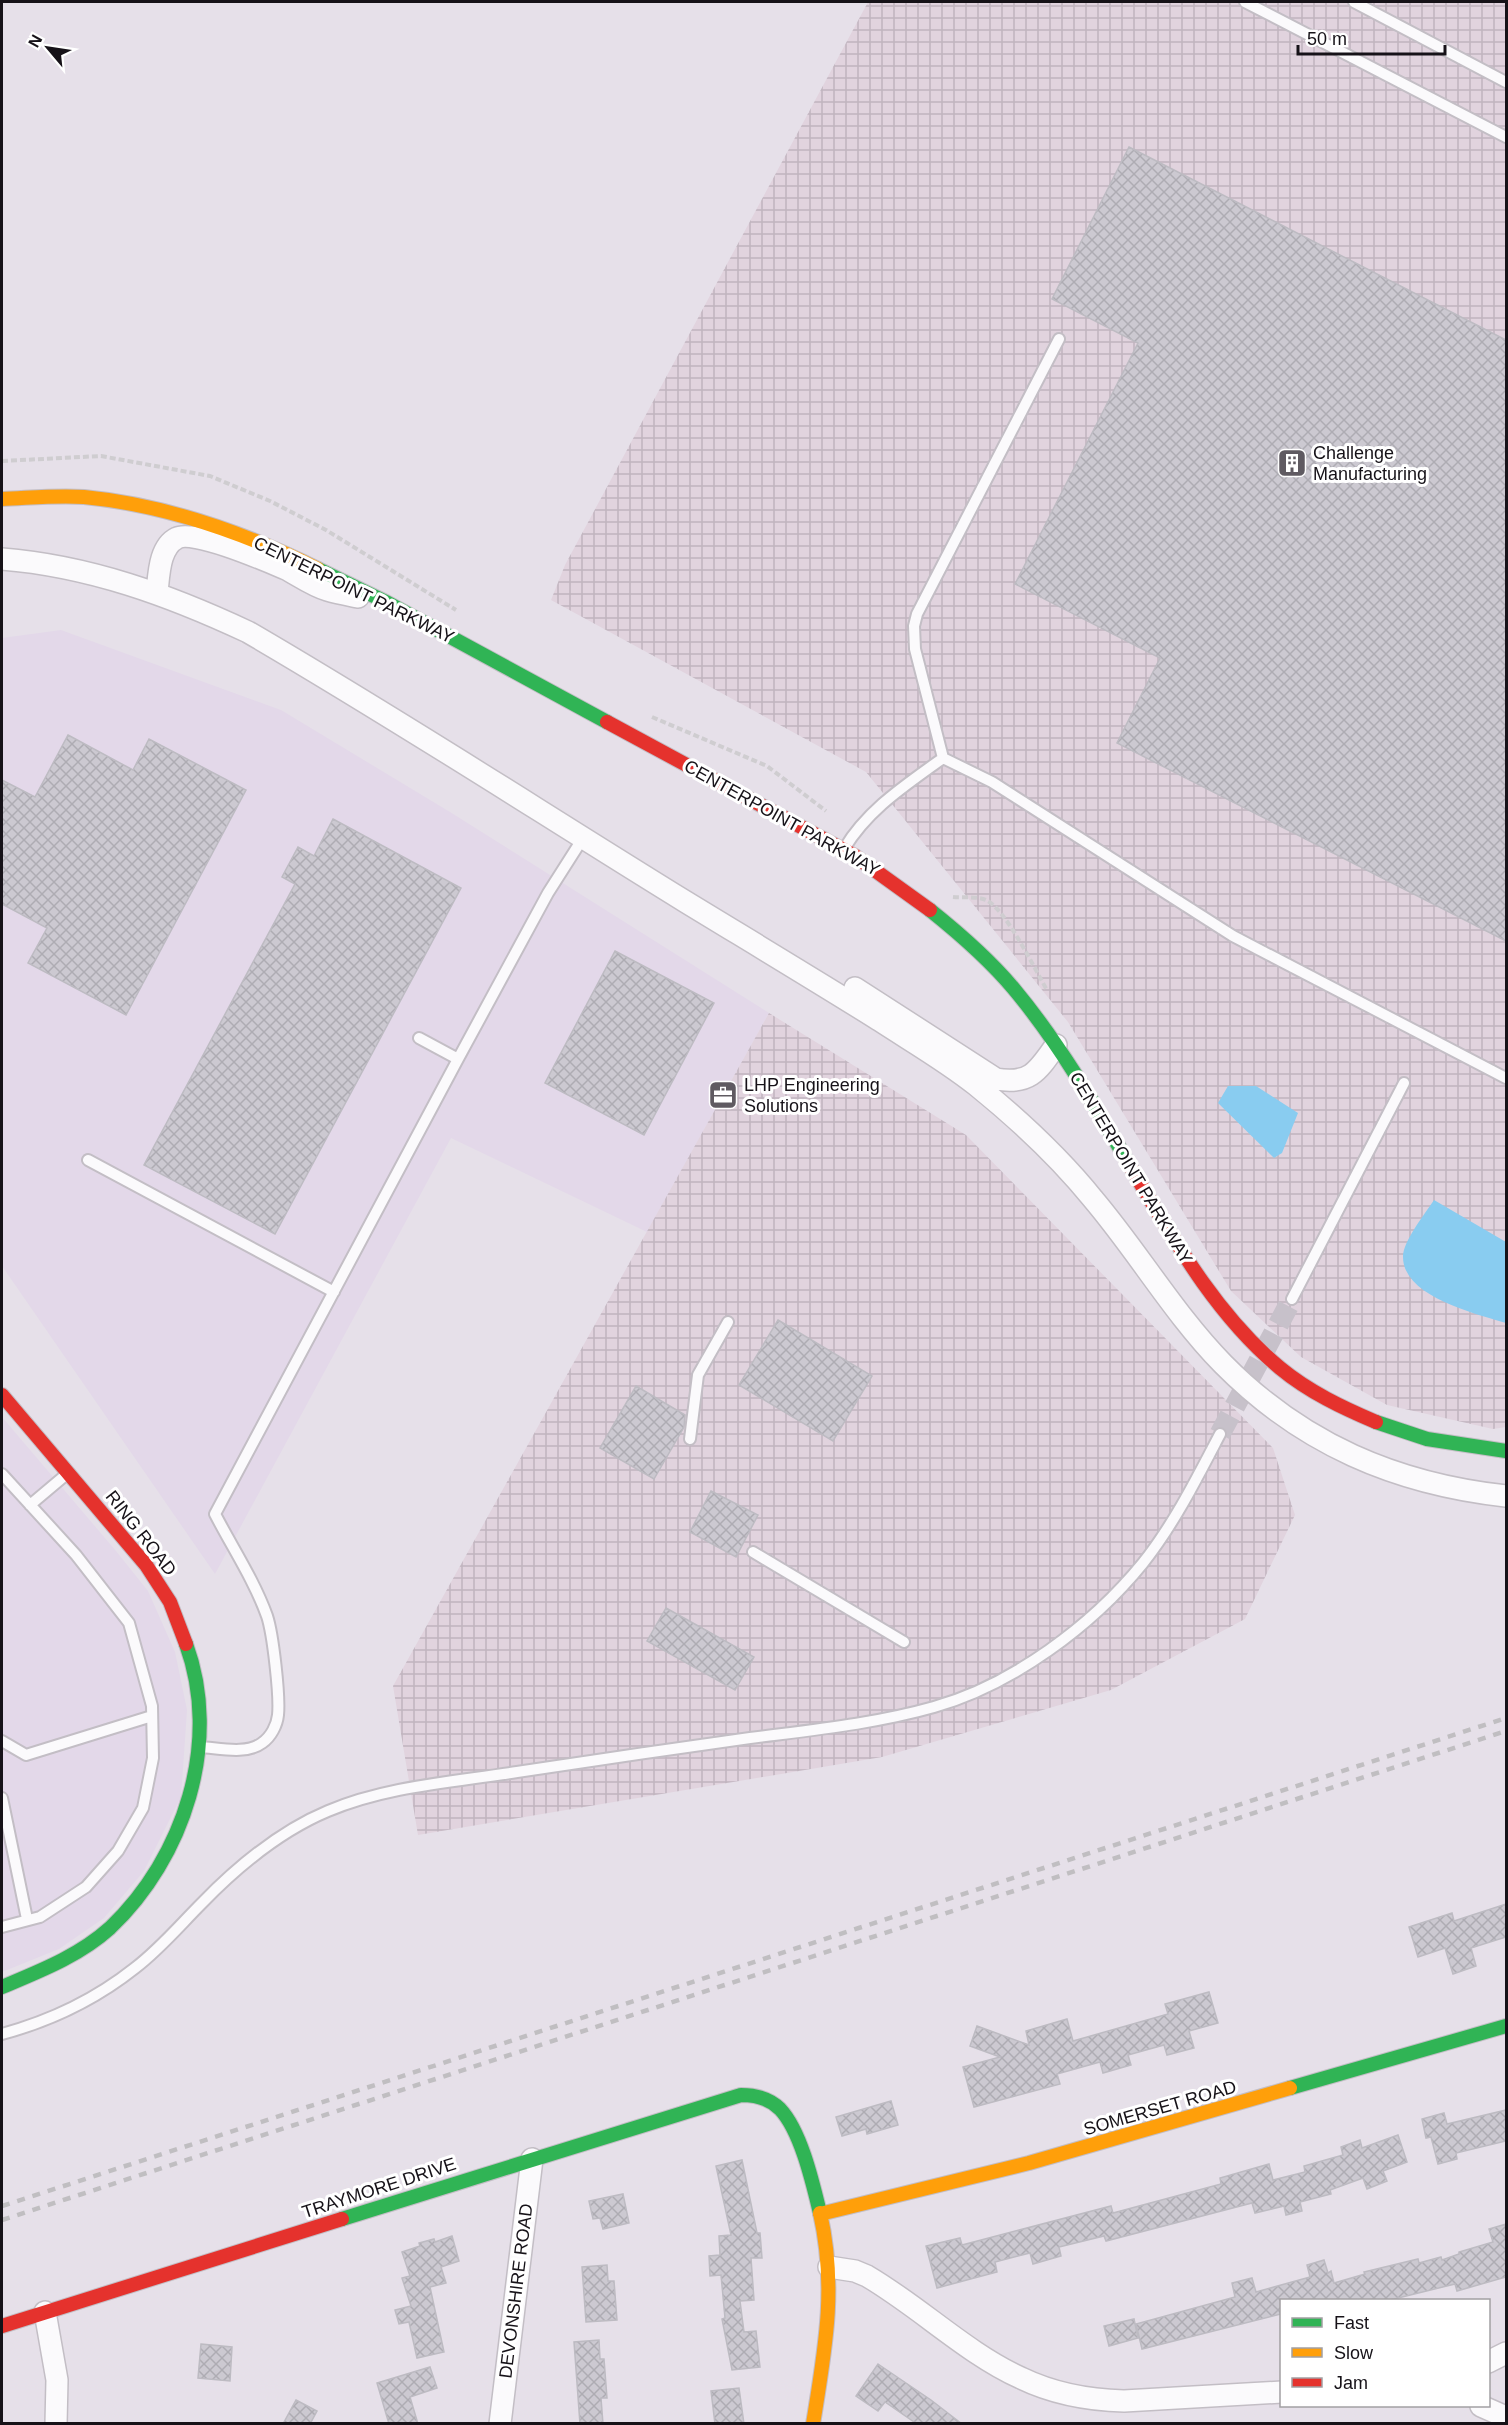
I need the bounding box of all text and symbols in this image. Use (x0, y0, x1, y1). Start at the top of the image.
north arrow (18, 18, 78, 78)
scale bar (1298, 18, 1445, 56)
text: 50 m (1307, 29, 1347, 49)
text: N (25, 32, 46, 50)
place label: Challenge Manufacturing (1313, 443, 1427, 484)
building icon: Challenge Manufacturing (1276, 447, 1308, 479)
street label: CENTERPOINT PARKWAY (251, 533, 457, 647)
street label: CENTERPOINT PARKWAY (681, 756, 883, 880)
street label: CENTERPOINT PARKWAY (1066, 1068, 1196, 1268)
place label: LHP Engineering Solutions (744, 1075, 880, 1116)
office icon: LHP Engineering Solutions (707, 1079, 739, 1111)
street label: RING ROAD (102, 1487, 180, 1579)
street label: SOMERSET ROAD (1081, 2077, 1239, 2139)
street label: TRAYMORE DRIVE (299, 2154, 459, 2222)
street label: DEVONSHIRE ROAD (495, 2202, 537, 2380)
legend (1280, 2299, 1490, 2407)
text: Fast (1334, 2313, 1369, 2333)
text: Slow (1334, 2343, 1374, 2363)
text: Jam (1334, 2373, 1368, 2393)

